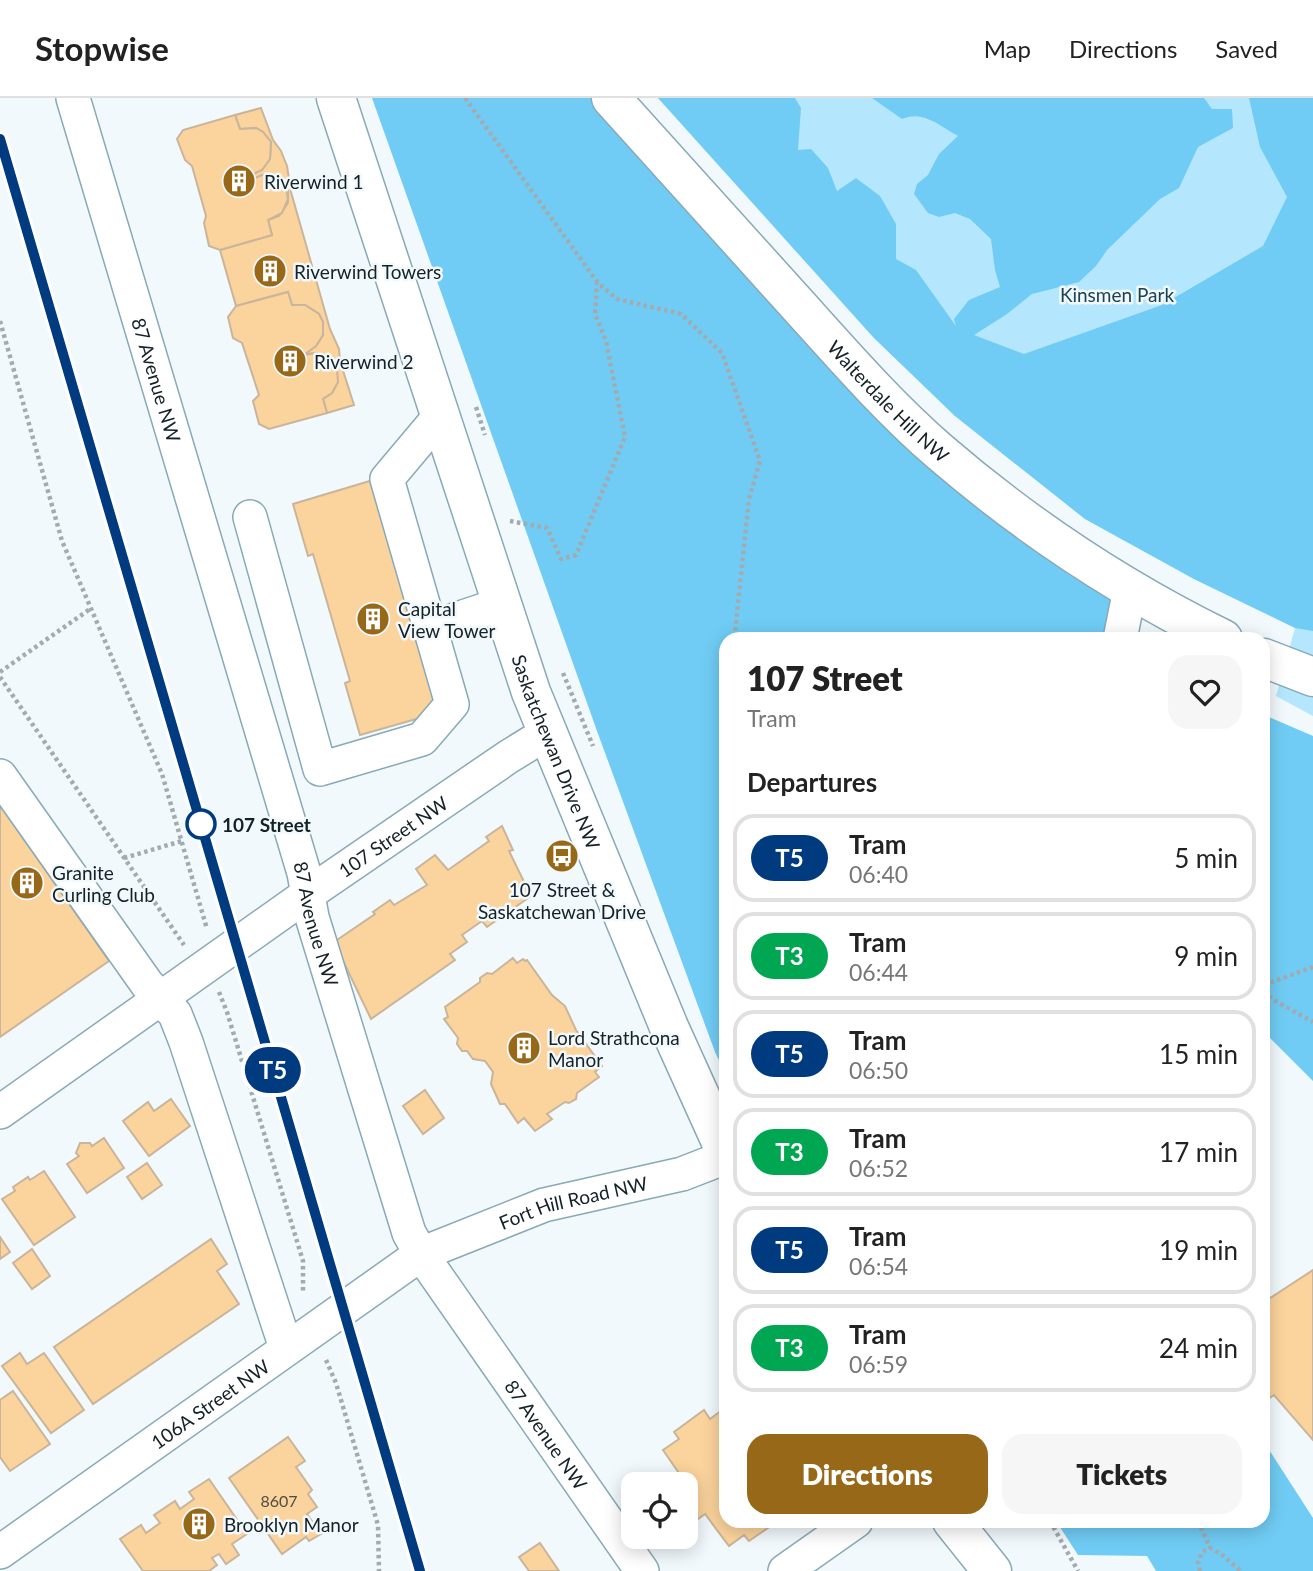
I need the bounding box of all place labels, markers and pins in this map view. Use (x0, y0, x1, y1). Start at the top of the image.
building icon: Riverwind 1 (220, 162, 258, 200)
place label: Riverwind 1 (264, 170, 363, 193)
building icon: Riverwind Towers (251, 252, 289, 290)
place label: Riverwind Towers (294, 260, 441, 283)
building icon: Riverwind 2 (271, 342, 309, 380)
place label: Riverwind 2 (314, 350, 413, 373)
place label: Capital View Tower (398, 597, 496, 642)
building icon: Capital View Tower (354, 600, 392, 638)
marker: 107 Street (186, 809, 216, 839)
place label: 107 Street (222, 813, 311, 836)
bus stop icon: 107 Street & Saskatchewan Drive (543, 837, 581, 875)
place label: Granite Curling Club (52, 861, 155, 906)
building icon: Granite Curling Club (8, 864, 46, 902)
place label: 107 Street & Saskatchewan Drive (478, 878, 646, 923)
place label: Lord Strathcona Manor (548, 1026, 680, 1071)
building icon: Lord Strathcona Manor (505, 1029, 543, 1067)
building icon: Brooklyn Manor (180, 1505, 218, 1543)
place label: Brooklyn Manor (224, 1513, 359, 1536)

